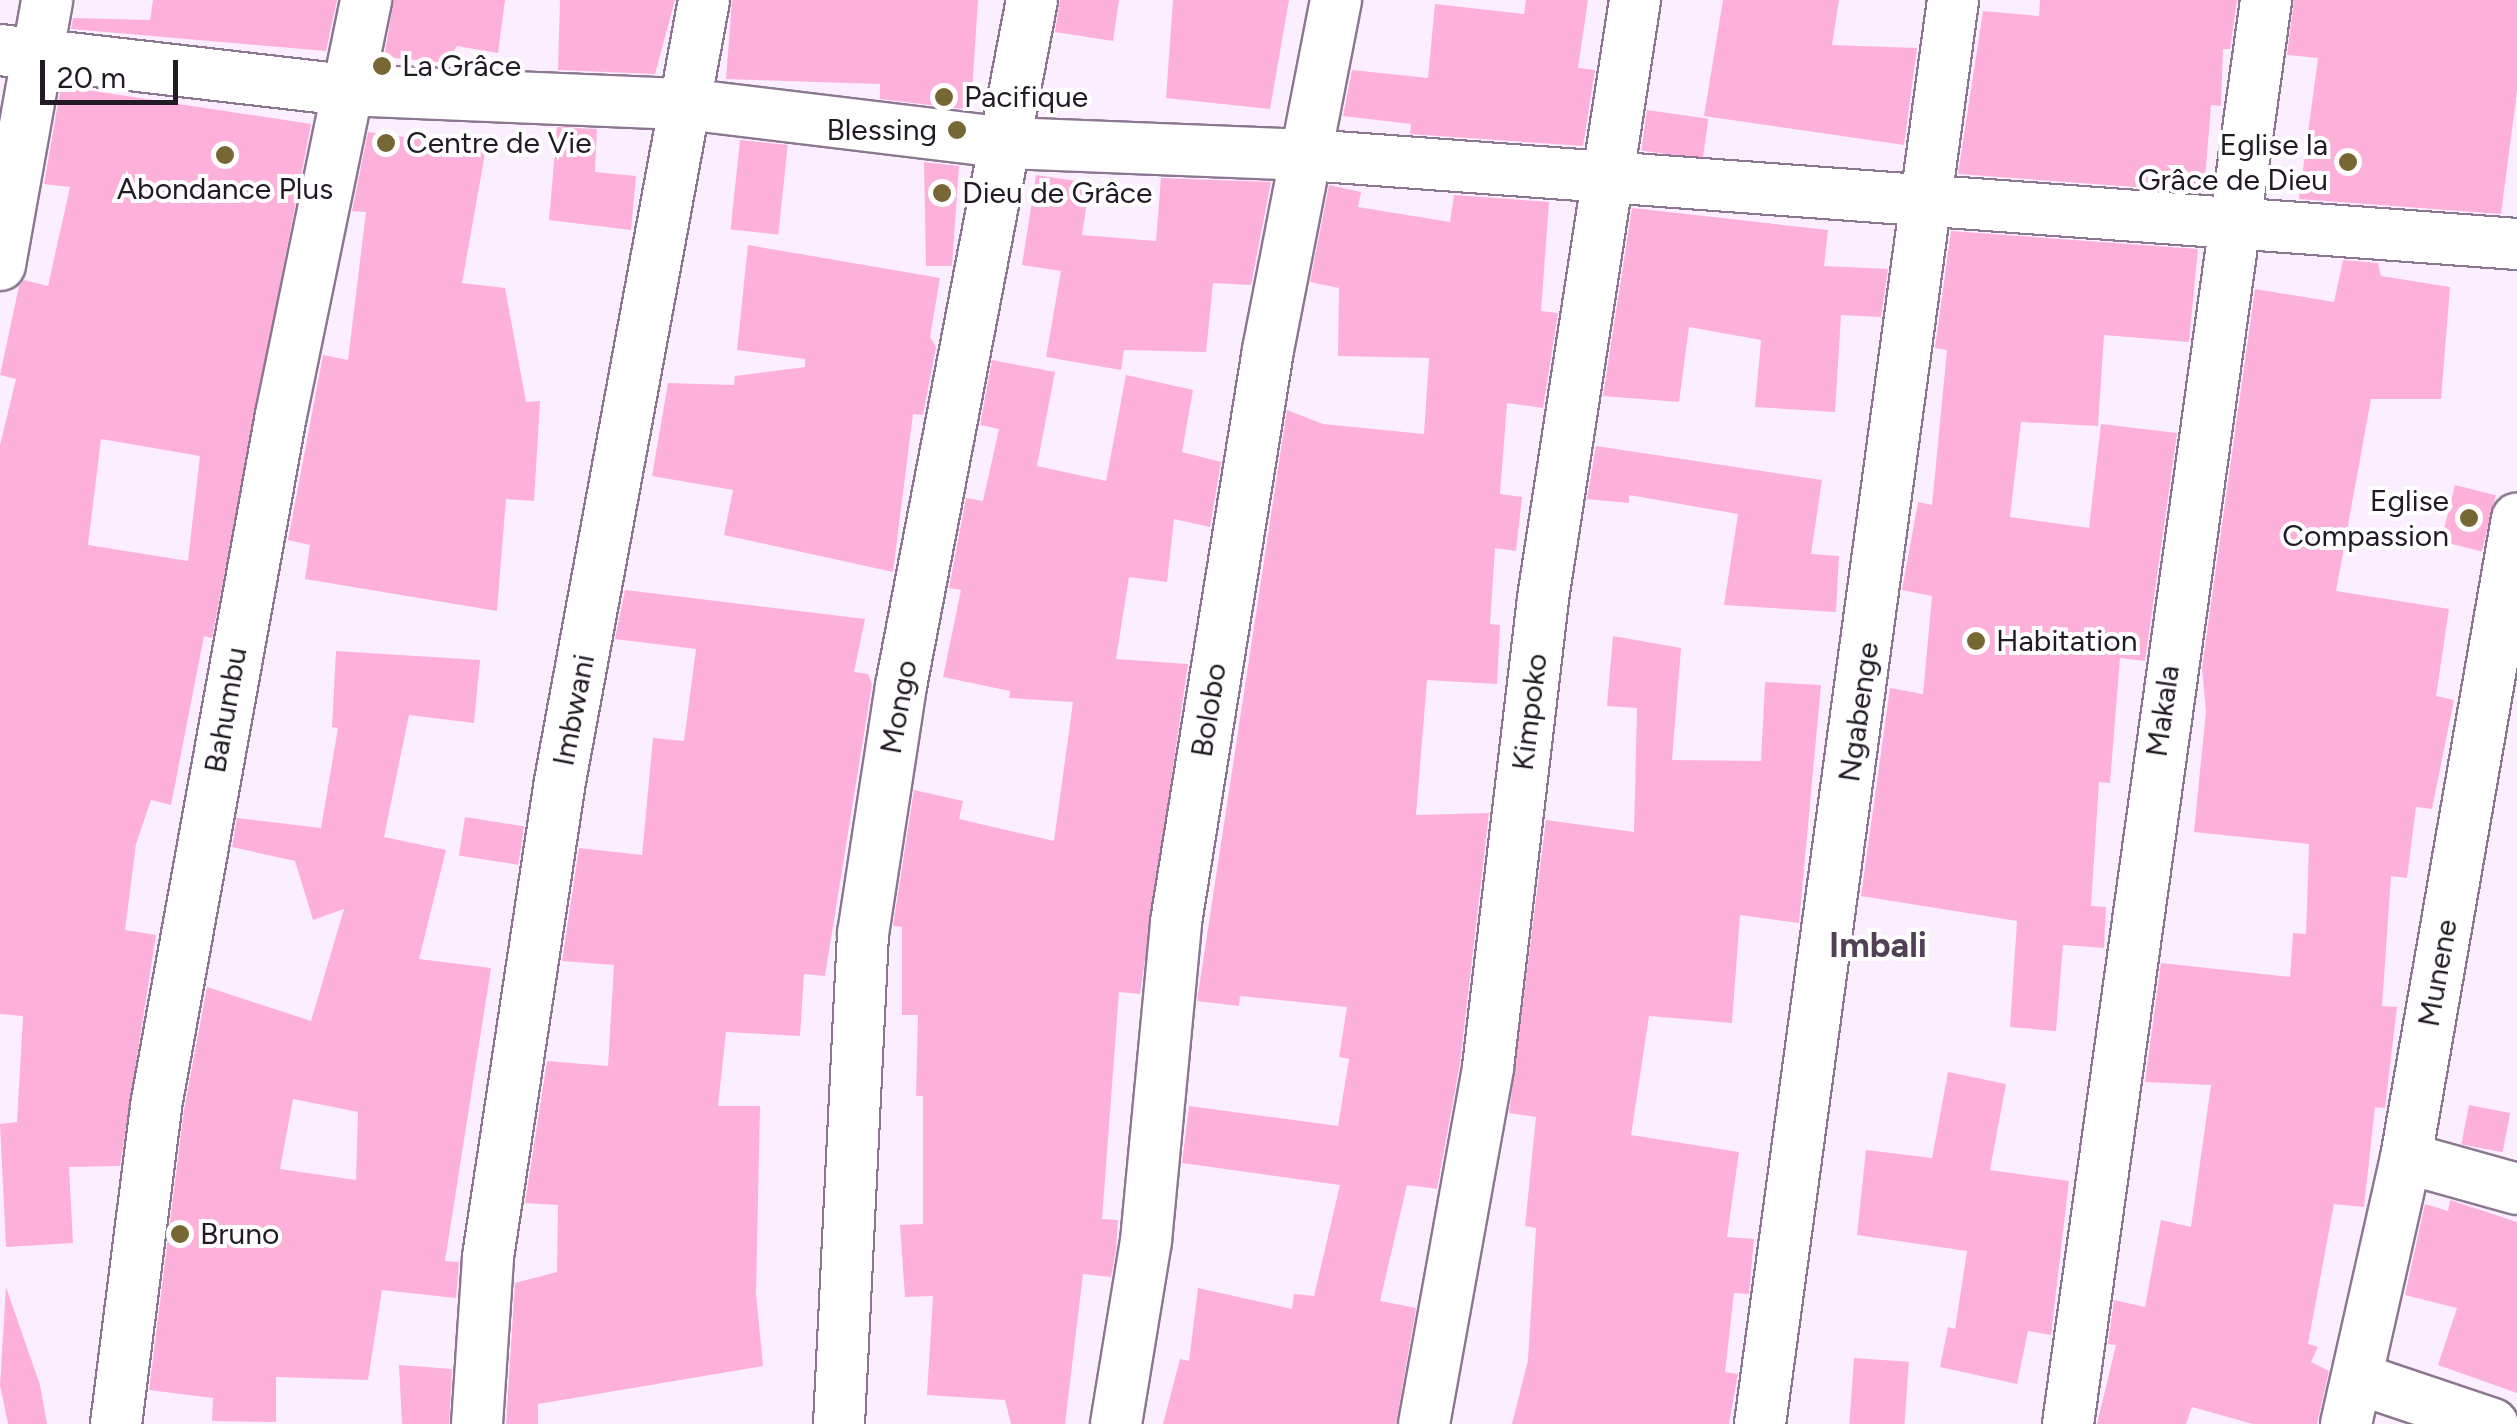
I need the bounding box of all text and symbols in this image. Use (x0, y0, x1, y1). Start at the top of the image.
scale bar (45, 40, 182, 102)
place label: La Grâce (402, 48, 521, 84)
marker: La Grâce (371, 55, 393, 77)
text: 20 m (57, 59, 126, 96)
place label: Pacifique (964, 79, 1088, 115)
marker: Pacifique (933, 86, 955, 108)
place label: Blessing (826, 112, 937, 148)
marker: Blessing (946, 119, 968, 141)
place label: Centre de Vie (406, 125, 592, 161)
place label: Eglise la Grâce de Dieu (2138, 127, 2328, 198)
marker: Centre de Vie (375, 132, 397, 154)
marker: Abondance Plus (214, 144, 236, 166)
marker: Eglise la Grâce de Dieu (2337, 151, 2359, 173)
place label: Abondance Plus (117, 171, 333, 207)
place label: Dieu de Grâce (962, 175, 1152, 211)
marker: Dieu de Grâce (931, 182, 953, 204)
place label: Eglise Compassion (2282, 483, 2449, 554)
marker: Eglise Compassion (2458, 507, 2480, 529)
place label: Habitation (1996, 623, 2137, 659)
marker: Habitation (1965, 630, 1987, 652)
street label: Ngabenge (1831, 640, 1887, 784)
street label: Bahumbu (197, 644, 255, 776)
street label: Imbwani (546, 651, 602, 769)
street label: Kimpoko (1505, 651, 1555, 773)
street label: Mongo (873, 657, 925, 757)
street label: Bolobo (1184, 660, 1234, 760)
street label: Makala (2139, 663, 2187, 759)
street label: Munene (2411, 917, 2465, 1029)
district label: Imbali (1829, 924, 1927, 966)
place label: Bruno (200, 1216, 279, 1252)
marker: Bruno (169, 1223, 191, 1245)

